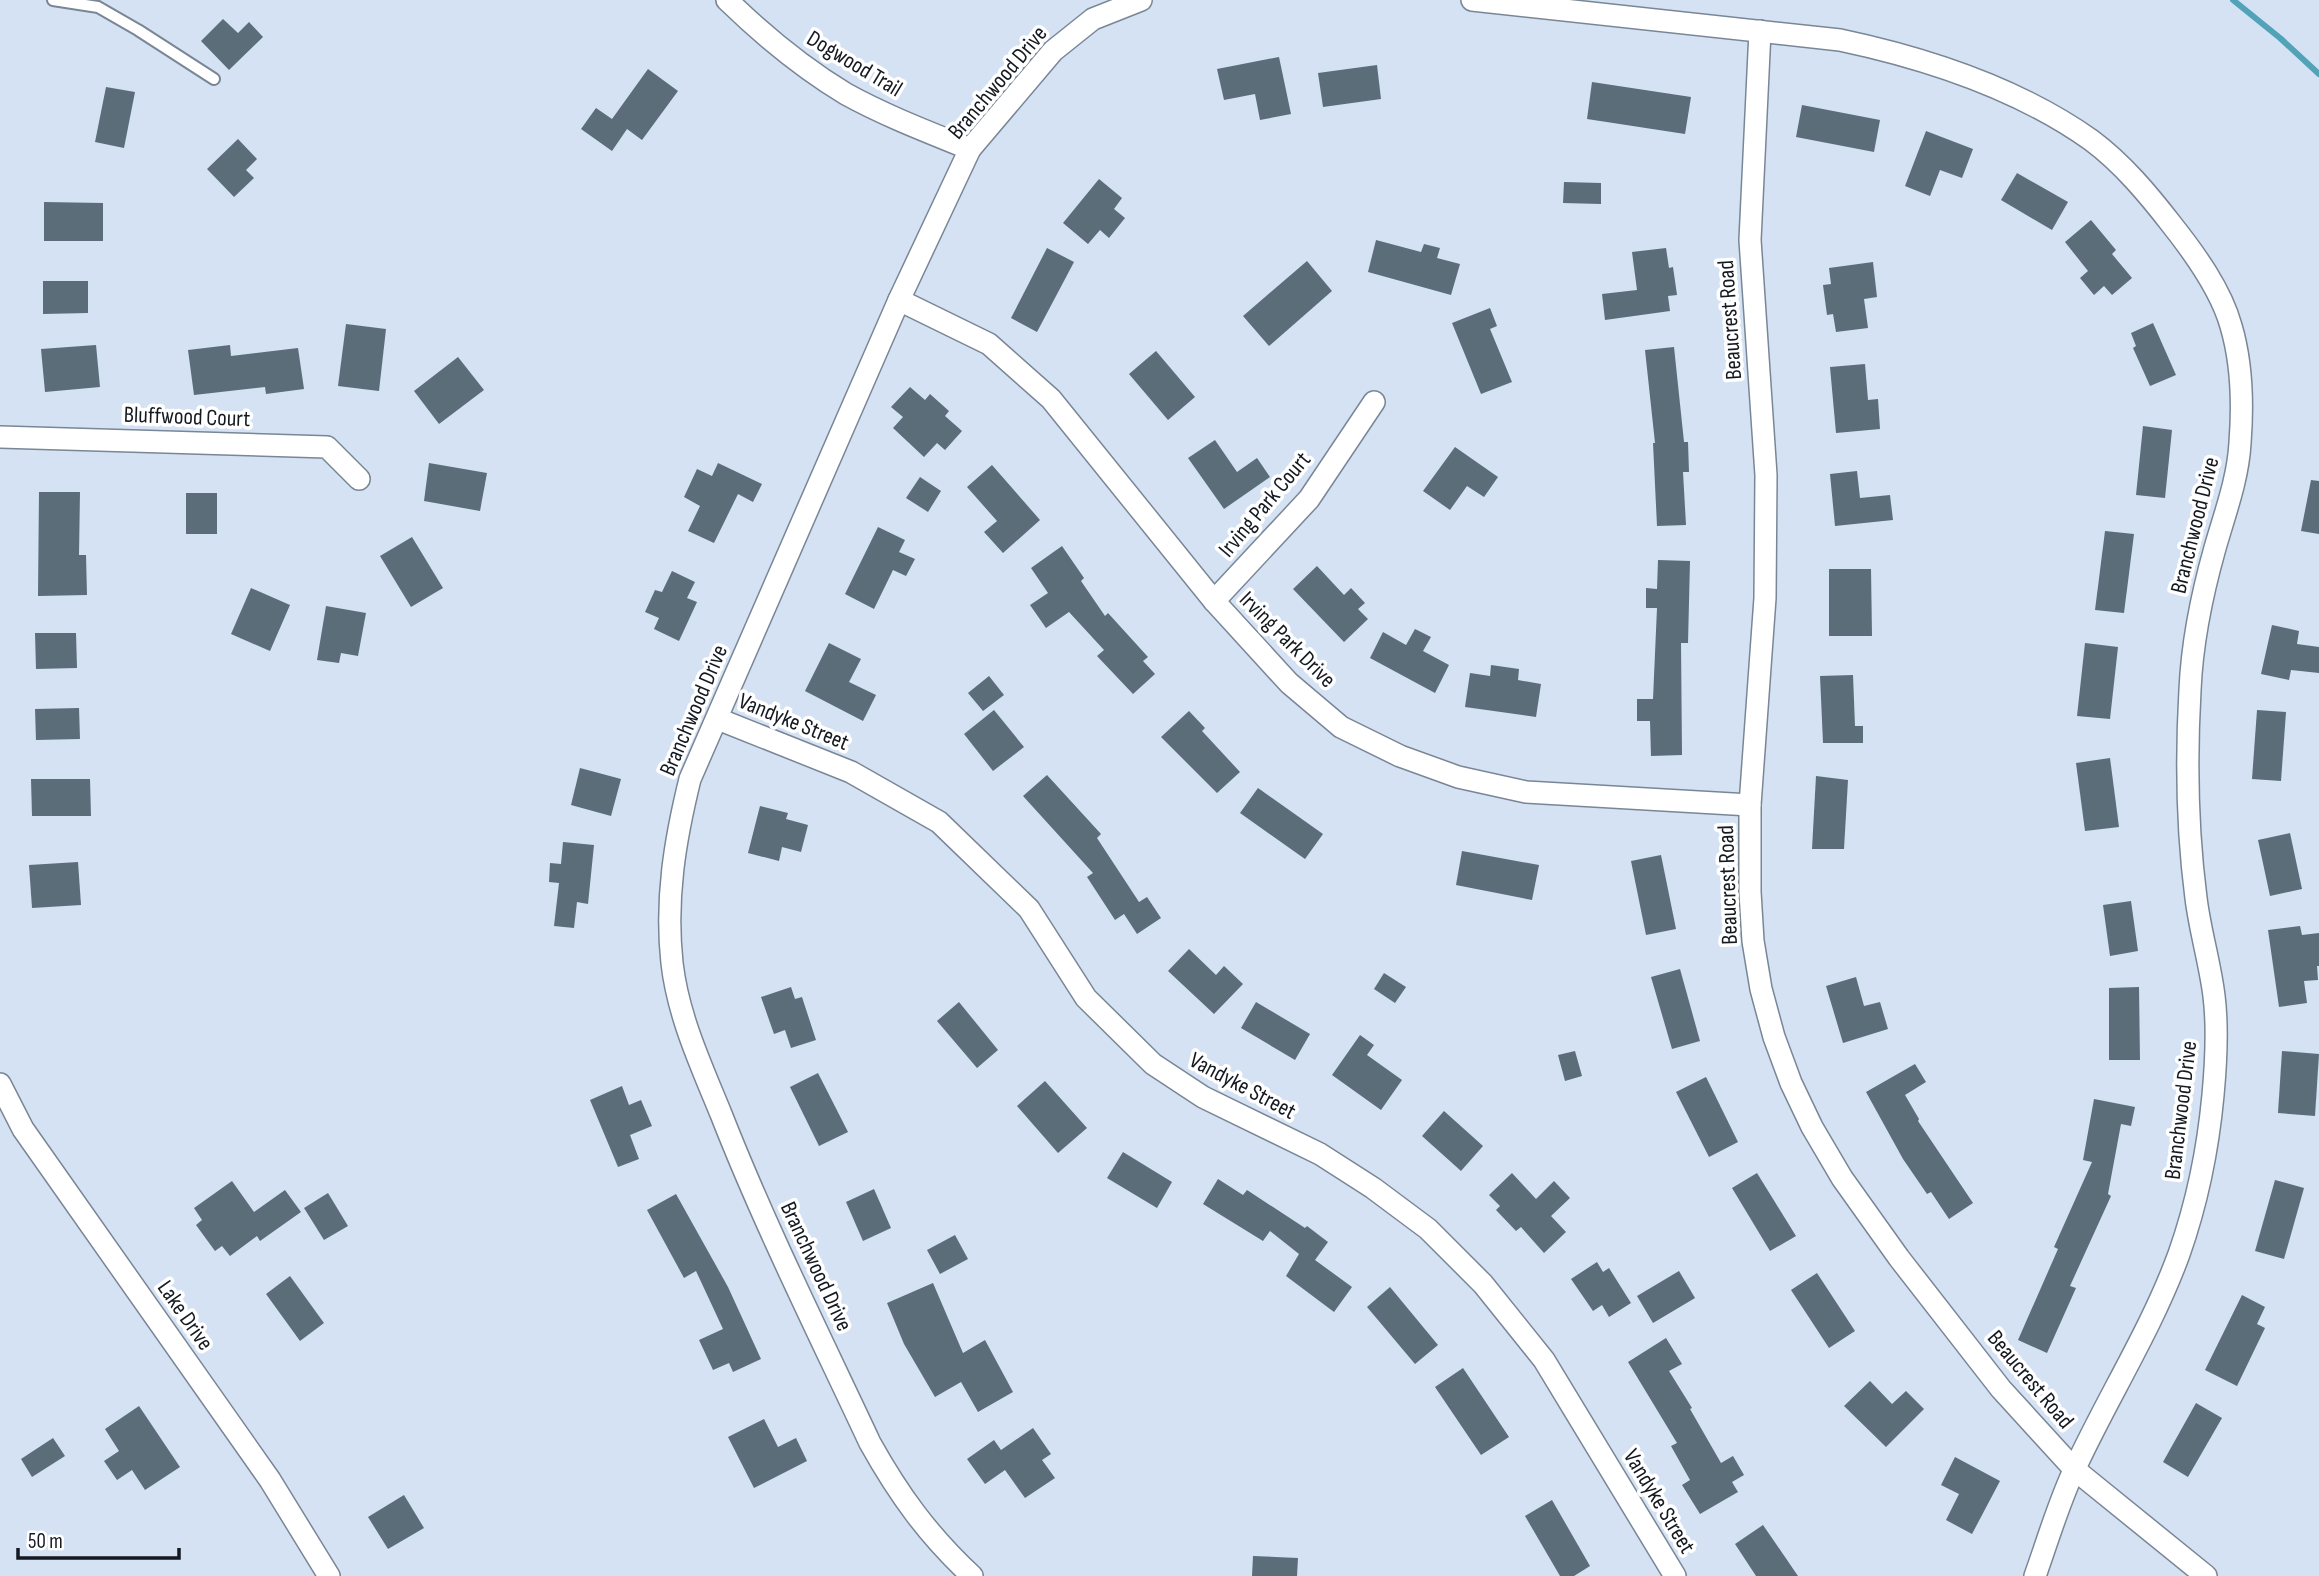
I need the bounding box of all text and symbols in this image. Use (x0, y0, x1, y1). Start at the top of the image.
street label: Branchwood Drive (942, 20, 1053, 145)
street label: Dogwood Trail (802, 25, 907, 103)
street label: Beaucrest Road (1712, 259, 1748, 381)
street label: Bluffwood Court (123, 401, 251, 433)
street label: Irving Park Court (1213, 446, 1317, 563)
street label: Branchwood Drive (2165, 454, 2225, 596)
street label: Irving Park Drive (1233, 586, 1341, 694)
street label: Branchwood Drive (654, 641, 734, 780)
street label: Vandyke Street (734, 687, 853, 757)
street label: Beaucrest Road (1712, 825, 1744, 945)
street label: Branchwood Drive (2159, 1039, 2203, 1181)
street label: Vandyke Street (1184, 1046, 1301, 1126)
street label: Branchwood Drive (774, 1197, 858, 1336)
street label: Lake Drive (151, 1275, 219, 1356)
street label: Beaucrest Road (1981, 1325, 2079, 1434)
street label: Vandyke Street (1617, 1444, 1701, 1559)
scale bar (18, 1516, 178, 1560)
text: 50 m (28, 1529, 63, 1554)

